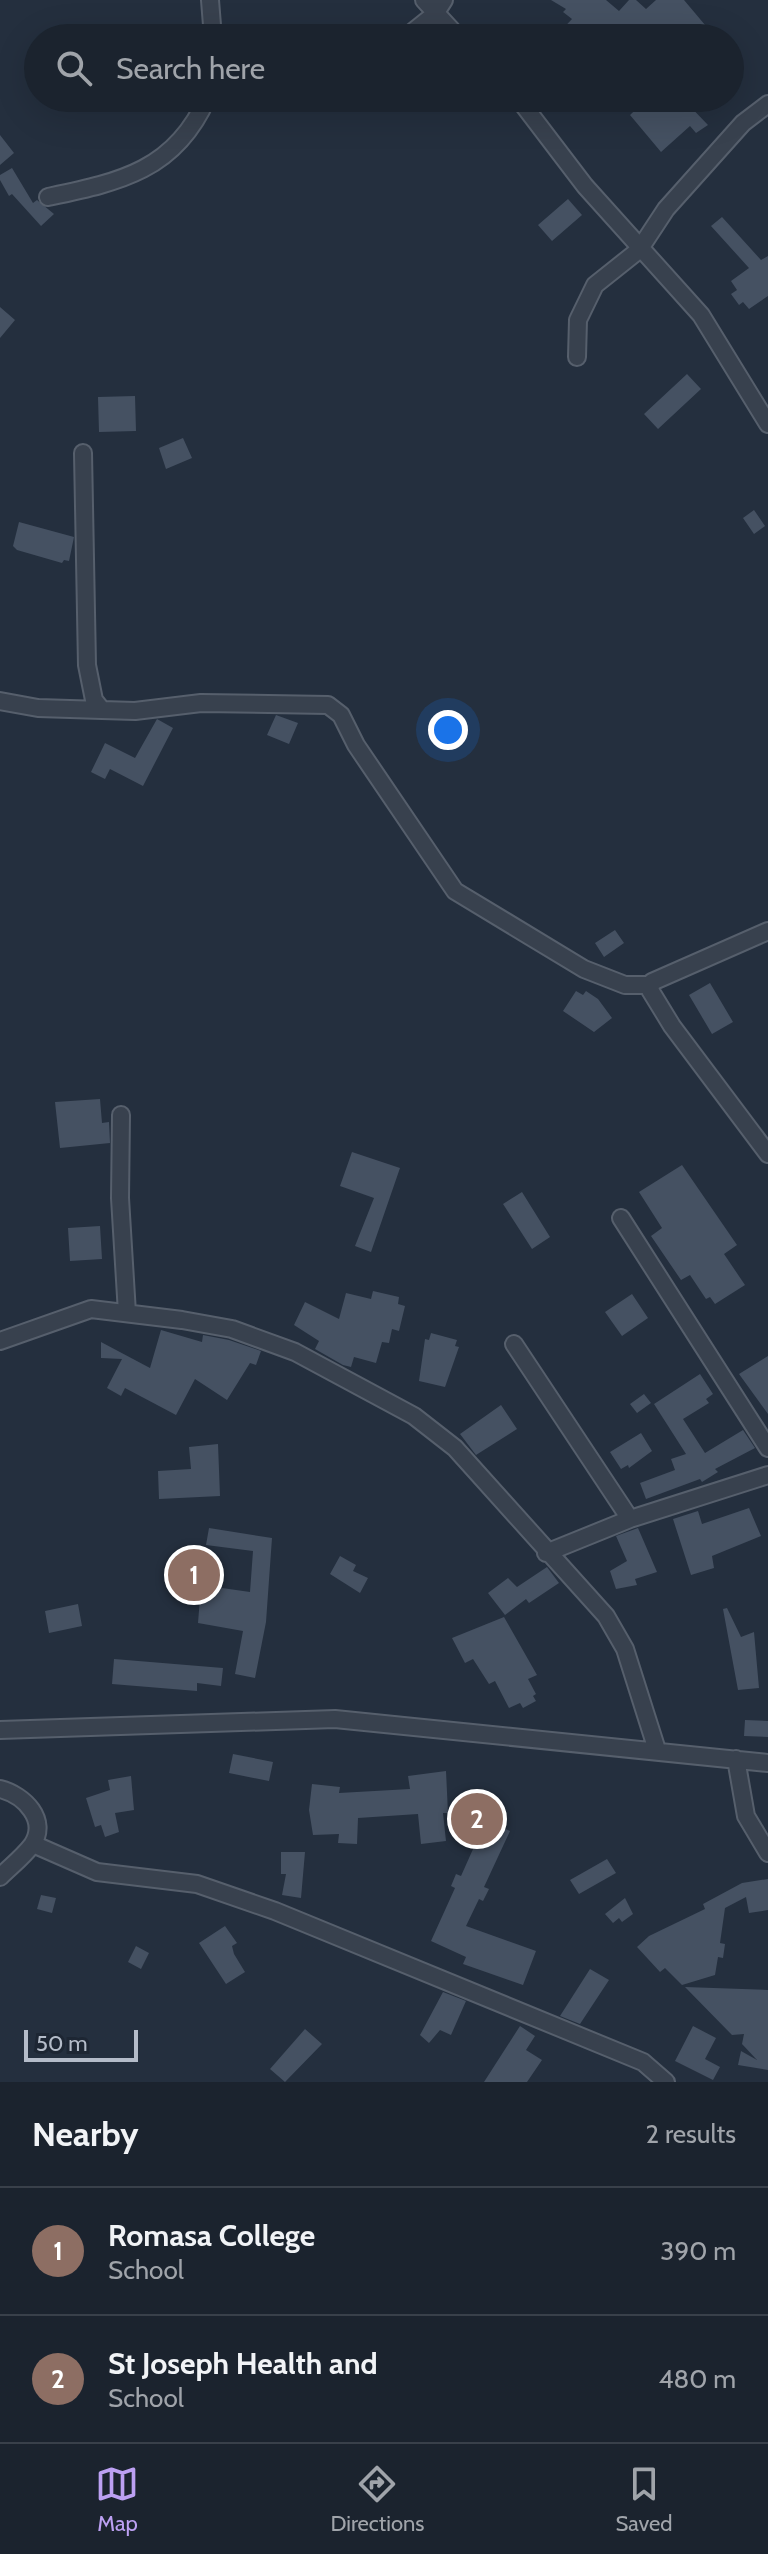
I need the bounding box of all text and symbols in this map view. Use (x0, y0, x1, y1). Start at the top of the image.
search box (24, 24, 744, 112)
icon: search (52, 46, 96, 90)
text: Search here (116, 50, 265, 87)
your location (428, 710, 468, 750)
pin: 1 (168, 1545, 220, 1605)
pin: 2 (451, 1789, 503, 1849)
scale bar (24, 2026, 138, 2062)
text: 50 m (36, 2030, 88, 2057)
text: Nearby (32, 2113, 139, 2155)
text: 2 results (645, 2118, 736, 2150)
text: Romasa College (108, 2217, 315, 2254)
text: 1 (53, 2235, 63, 2267)
text: 390 m (660, 2235, 736, 2267)
text: School (108, 2254, 184, 2286)
text: St Joseph Health and (108, 2345, 378, 2382)
text: 2 (51, 2363, 65, 2395)
text: 480 m (658, 2363, 736, 2395)
text: School (108, 2382, 184, 2414)
tab: Map (95, 2462, 139, 2537)
tab: Directions (330, 2462, 424, 2537)
tab: Saved (615, 2462, 673, 2537)

